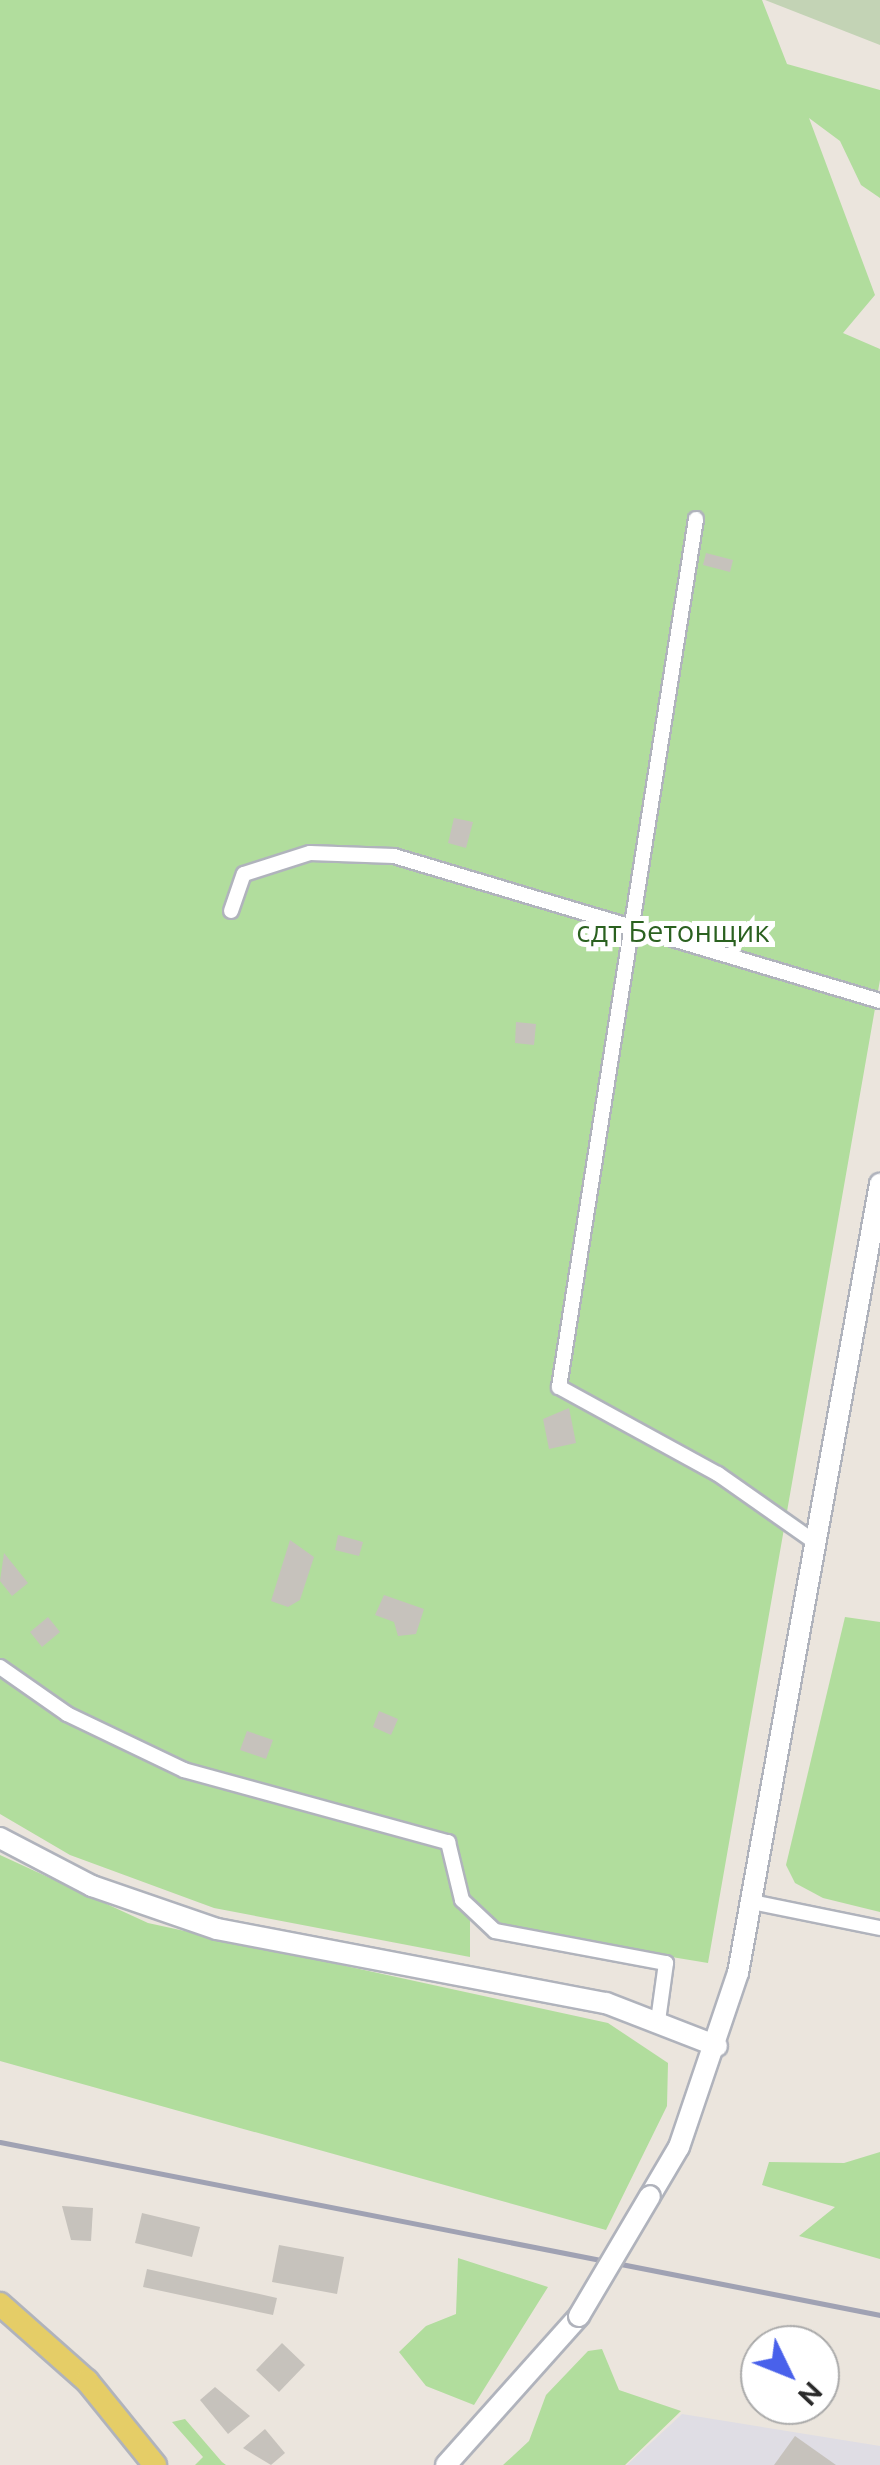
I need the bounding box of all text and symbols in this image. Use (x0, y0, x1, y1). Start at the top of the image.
park label: сдт Бетонщик (576, 913, 770, 949)
north arrow (740, 2325, 840, 2425)
text: N (792, 2376, 829, 2413)

